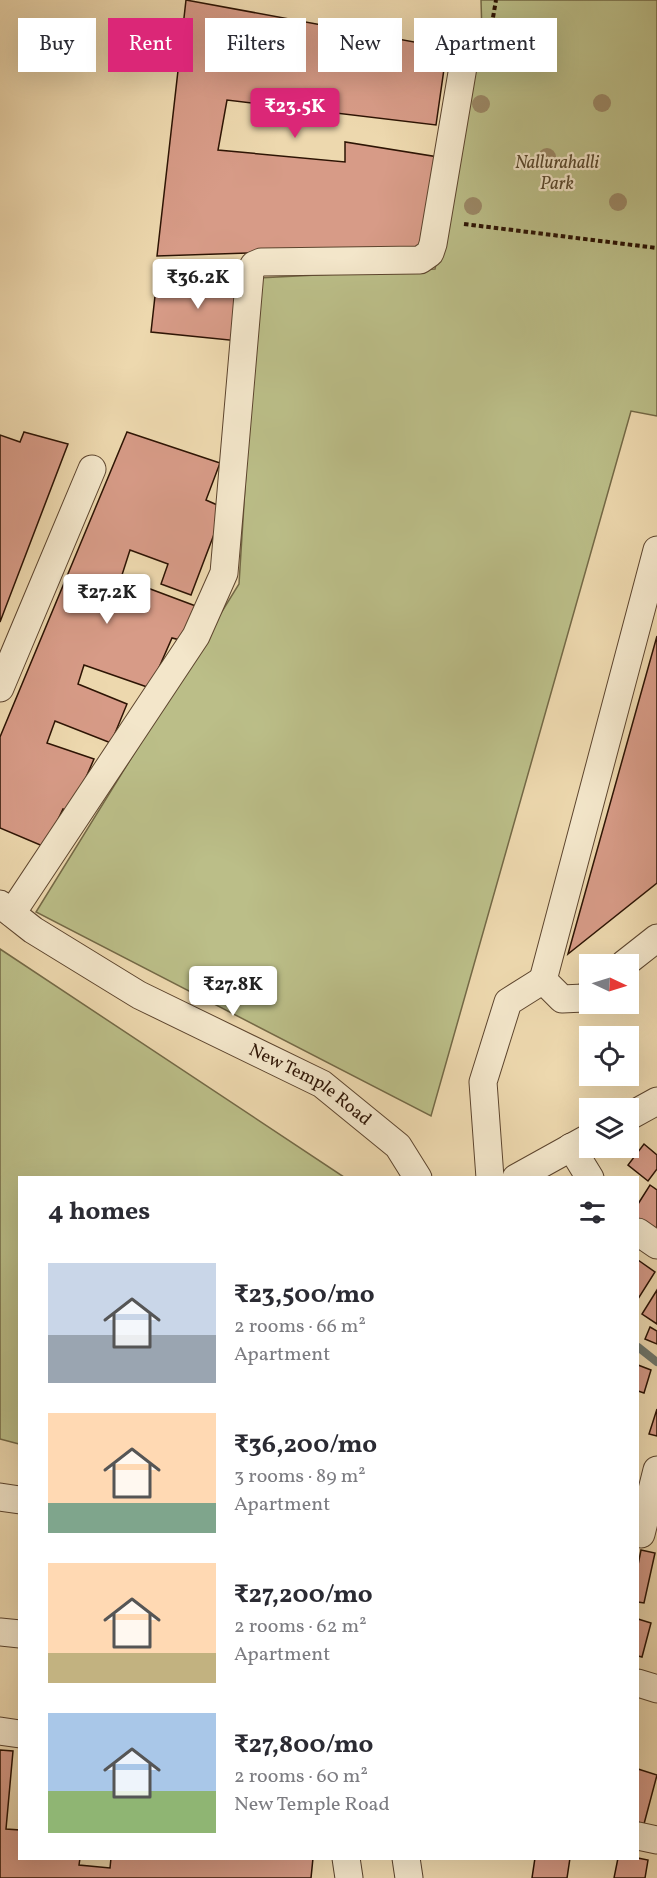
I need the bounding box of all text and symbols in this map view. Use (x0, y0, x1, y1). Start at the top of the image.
chip: Buy (18, 18, 96, 72)
chip: Rent (108, 18, 193, 72)
chip: Filters (205, 18, 306, 72)
chip: New (318, 18, 402, 72)
chip: Apartment (414, 18, 557, 72)
pin: ₹23.5K (246, 88, 344, 139)
text: ₹23.5K (264, 93, 326, 121)
park label: Nallurahalli Park (515, 151, 600, 197)
pin: ₹36.2K (149, 259, 247, 310)
text: ₹36.2K (167, 264, 229, 292)
pin: ₹27.2K (58, 574, 156, 625)
text: ₹27.2K (77, 579, 137, 607)
north arrow (579, 954, 639, 1014)
map controls (579, 954, 639, 1158)
pin: ₹27.8K (184, 966, 282, 1017)
text: ₹27.8K (203, 971, 263, 999)
button: locate (579, 1026, 639, 1086)
street label: New Temple Road (245, 1038, 377, 1132)
button: layers (579, 1098, 639, 1158)
text: 4 homes (48, 1194, 150, 1230)
icon: filters (576, 1196, 609, 1229)
text: ₹23,500/mo (234, 1277, 375, 1313)
icon: home (96, 1287, 168, 1359)
text: 2 rooms · 66 m² (234, 1313, 366, 1341)
text: Apartment (234, 1341, 330, 1369)
text: ₹36,200/mo (234, 1427, 377, 1463)
icon: home (96, 1437, 168, 1509)
text: 3 rooms · 89 m² (234, 1463, 366, 1491)
text: Apartment (234, 1491, 330, 1519)
text: ₹27,200/mo (234, 1577, 373, 1613)
icon: home (96, 1587, 168, 1659)
text: 2 rooms · 62 m² (234, 1613, 367, 1641)
text: Apartment (234, 1641, 330, 1669)
text: ₹27,800/mo (234, 1727, 373, 1763)
icon: home (96, 1737, 168, 1809)
text: 2 rooms · 60 m² (234, 1763, 368, 1791)
text: New Temple Road (234, 1791, 390, 1819)

